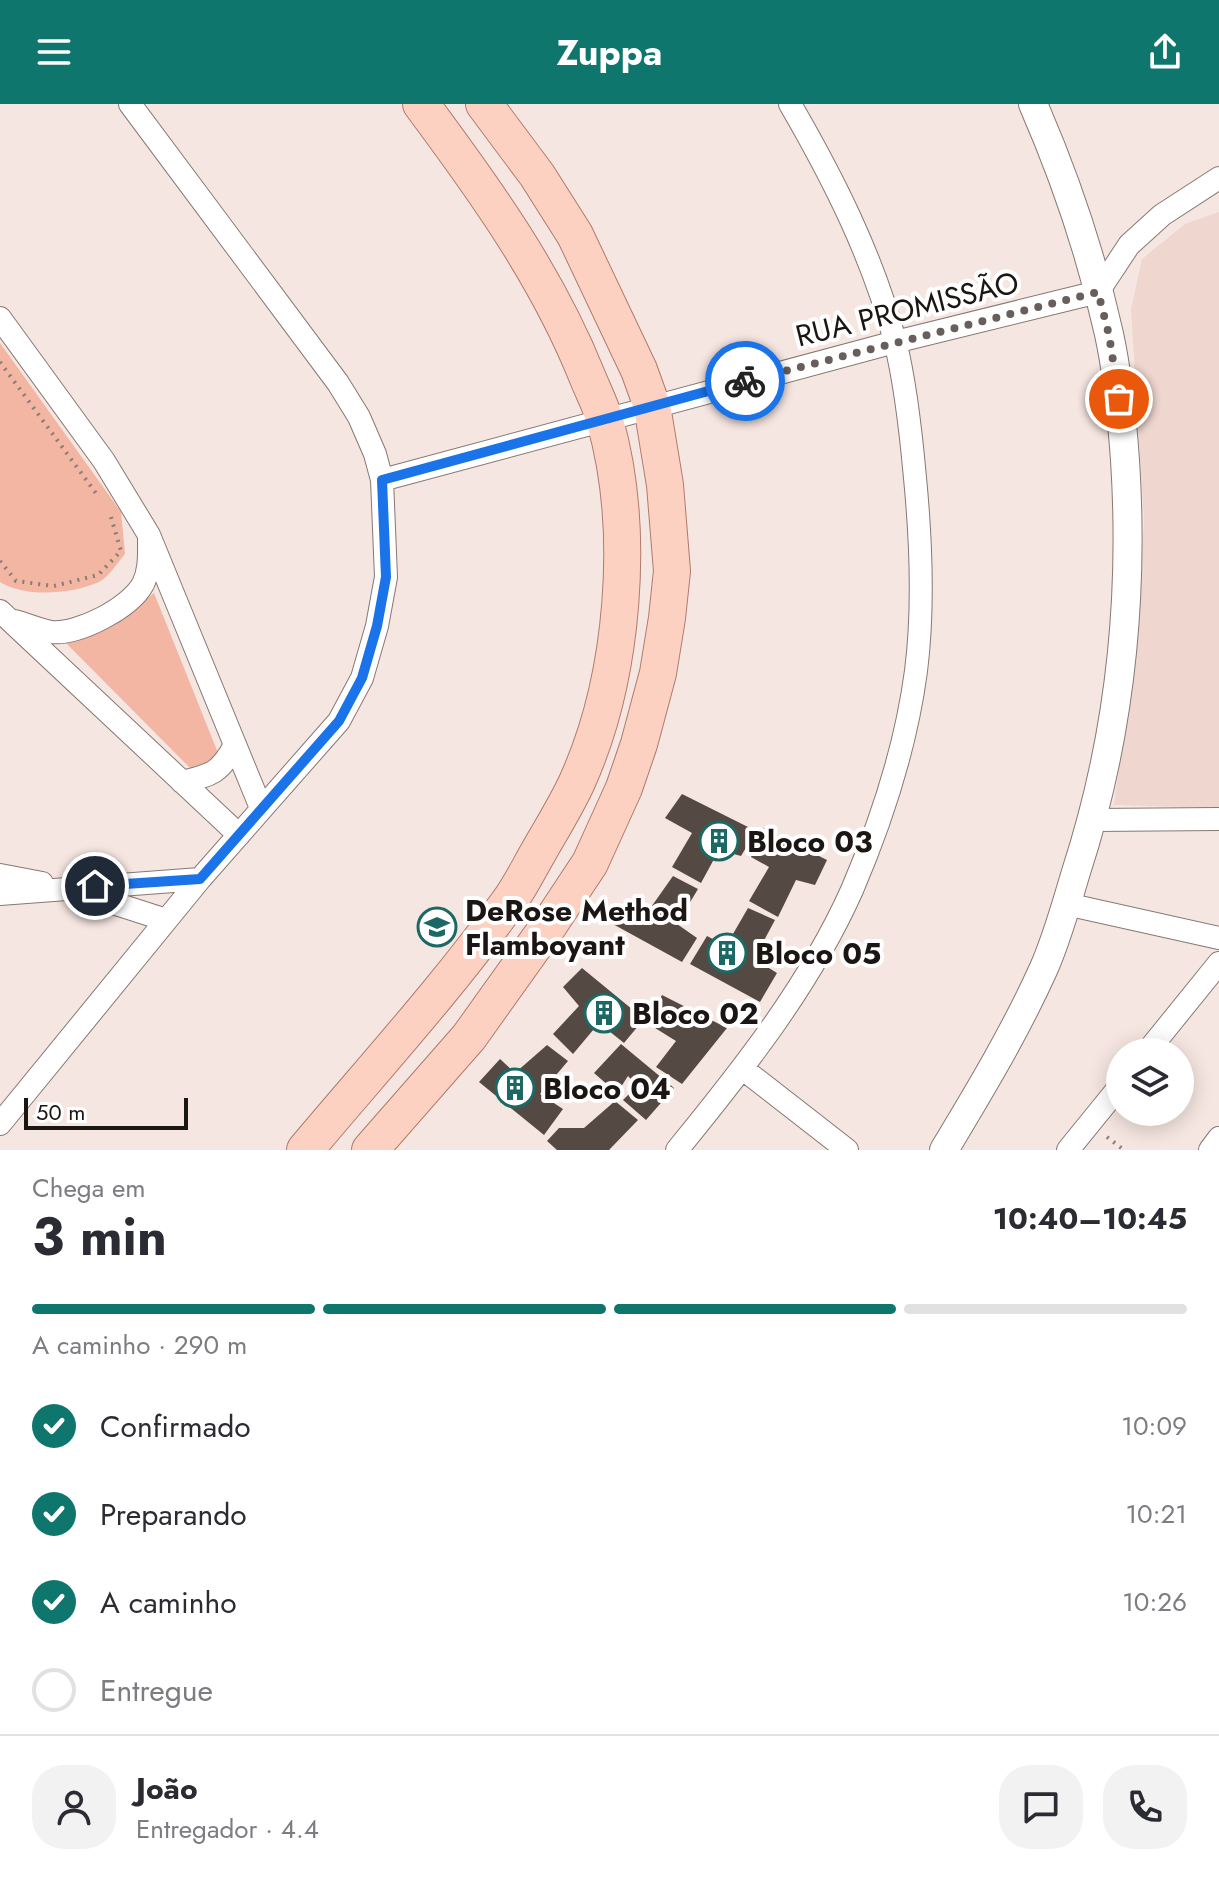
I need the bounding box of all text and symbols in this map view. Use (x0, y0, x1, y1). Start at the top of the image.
text: Zuppa (557, 26, 662, 78)
icon: menu (32, 30, 76, 74)
icon: share (1143, 30, 1187, 74)
street label: RUA PROMISSÃO (791, 261, 1023, 357)
courier (705, 341, 785, 421)
icon: bike (723, 359, 767, 403)
pin (1085, 365, 1153, 433)
icon: bag (1097, 377, 1141, 421)
building icon: Bloco 03 (698, 820, 740, 862)
place label: Bloco 03 (747, 820, 873, 863)
pin (61, 852, 129, 920)
icon: home (73, 864, 117, 908)
place label: DeRose Method Flamboyant (465, 889, 688, 966)
school or university icon: DeRose Method Flamboyant (416, 906, 458, 948)
building icon: Bloco 05 (706, 932, 748, 974)
place label: Bloco 05 (755, 932, 881, 975)
building icon: Bloco 02 (583, 992, 625, 1034)
place label: Bloco 02 (632, 992, 759, 1035)
map controls (1106, 1038, 1194, 1126)
button: layers (1106, 1038, 1194, 1126)
building icon: Bloco 04 (494, 1067, 536, 1109)
place label: Bloco 04 (543, 1067, 671, 1110)
scale bar (24, 1094, 188, 1130)
text: 50 m (36, 1096, 85, 1128)
text: Chega em (32, 1169, 146, 1207)
text: 10:40–10:45 (993, 1197, 1187, 1240)
text: 3 min (32, 1199, 167, 1275)
text: A caminho · 290 m (32, 1326, 247, 1364)
icon: check (32, 1404, 76, 1448)
text: Confirmado (100, 1405, 251, 1448)
text: 10:09 (1121, 1407, 1187, 1445)
icon: check (32, 1492, 76, 1536)
text: Preparando (100, 1493, 247, 1536)
text: 10:21 (1125, 1495, 1187, 1533)
icon: check (32, 1580, 76, 1624)
text: A caminho (100, 1581, 237, 1624)
text: 10:26 (1122, 1583, 1187, 1621)
text: Entregue (100, 1669, 213, 1712)
button: person (32, 1765, 116, 1849)
button: chat (999, 1765, 1083, 1849)
button: phone (1103, 1765, 1187, 1849)
text: João (136, 1767, 198, 1810)
text: Entregador · 4.4 (136, 1810, 319, 1848)

